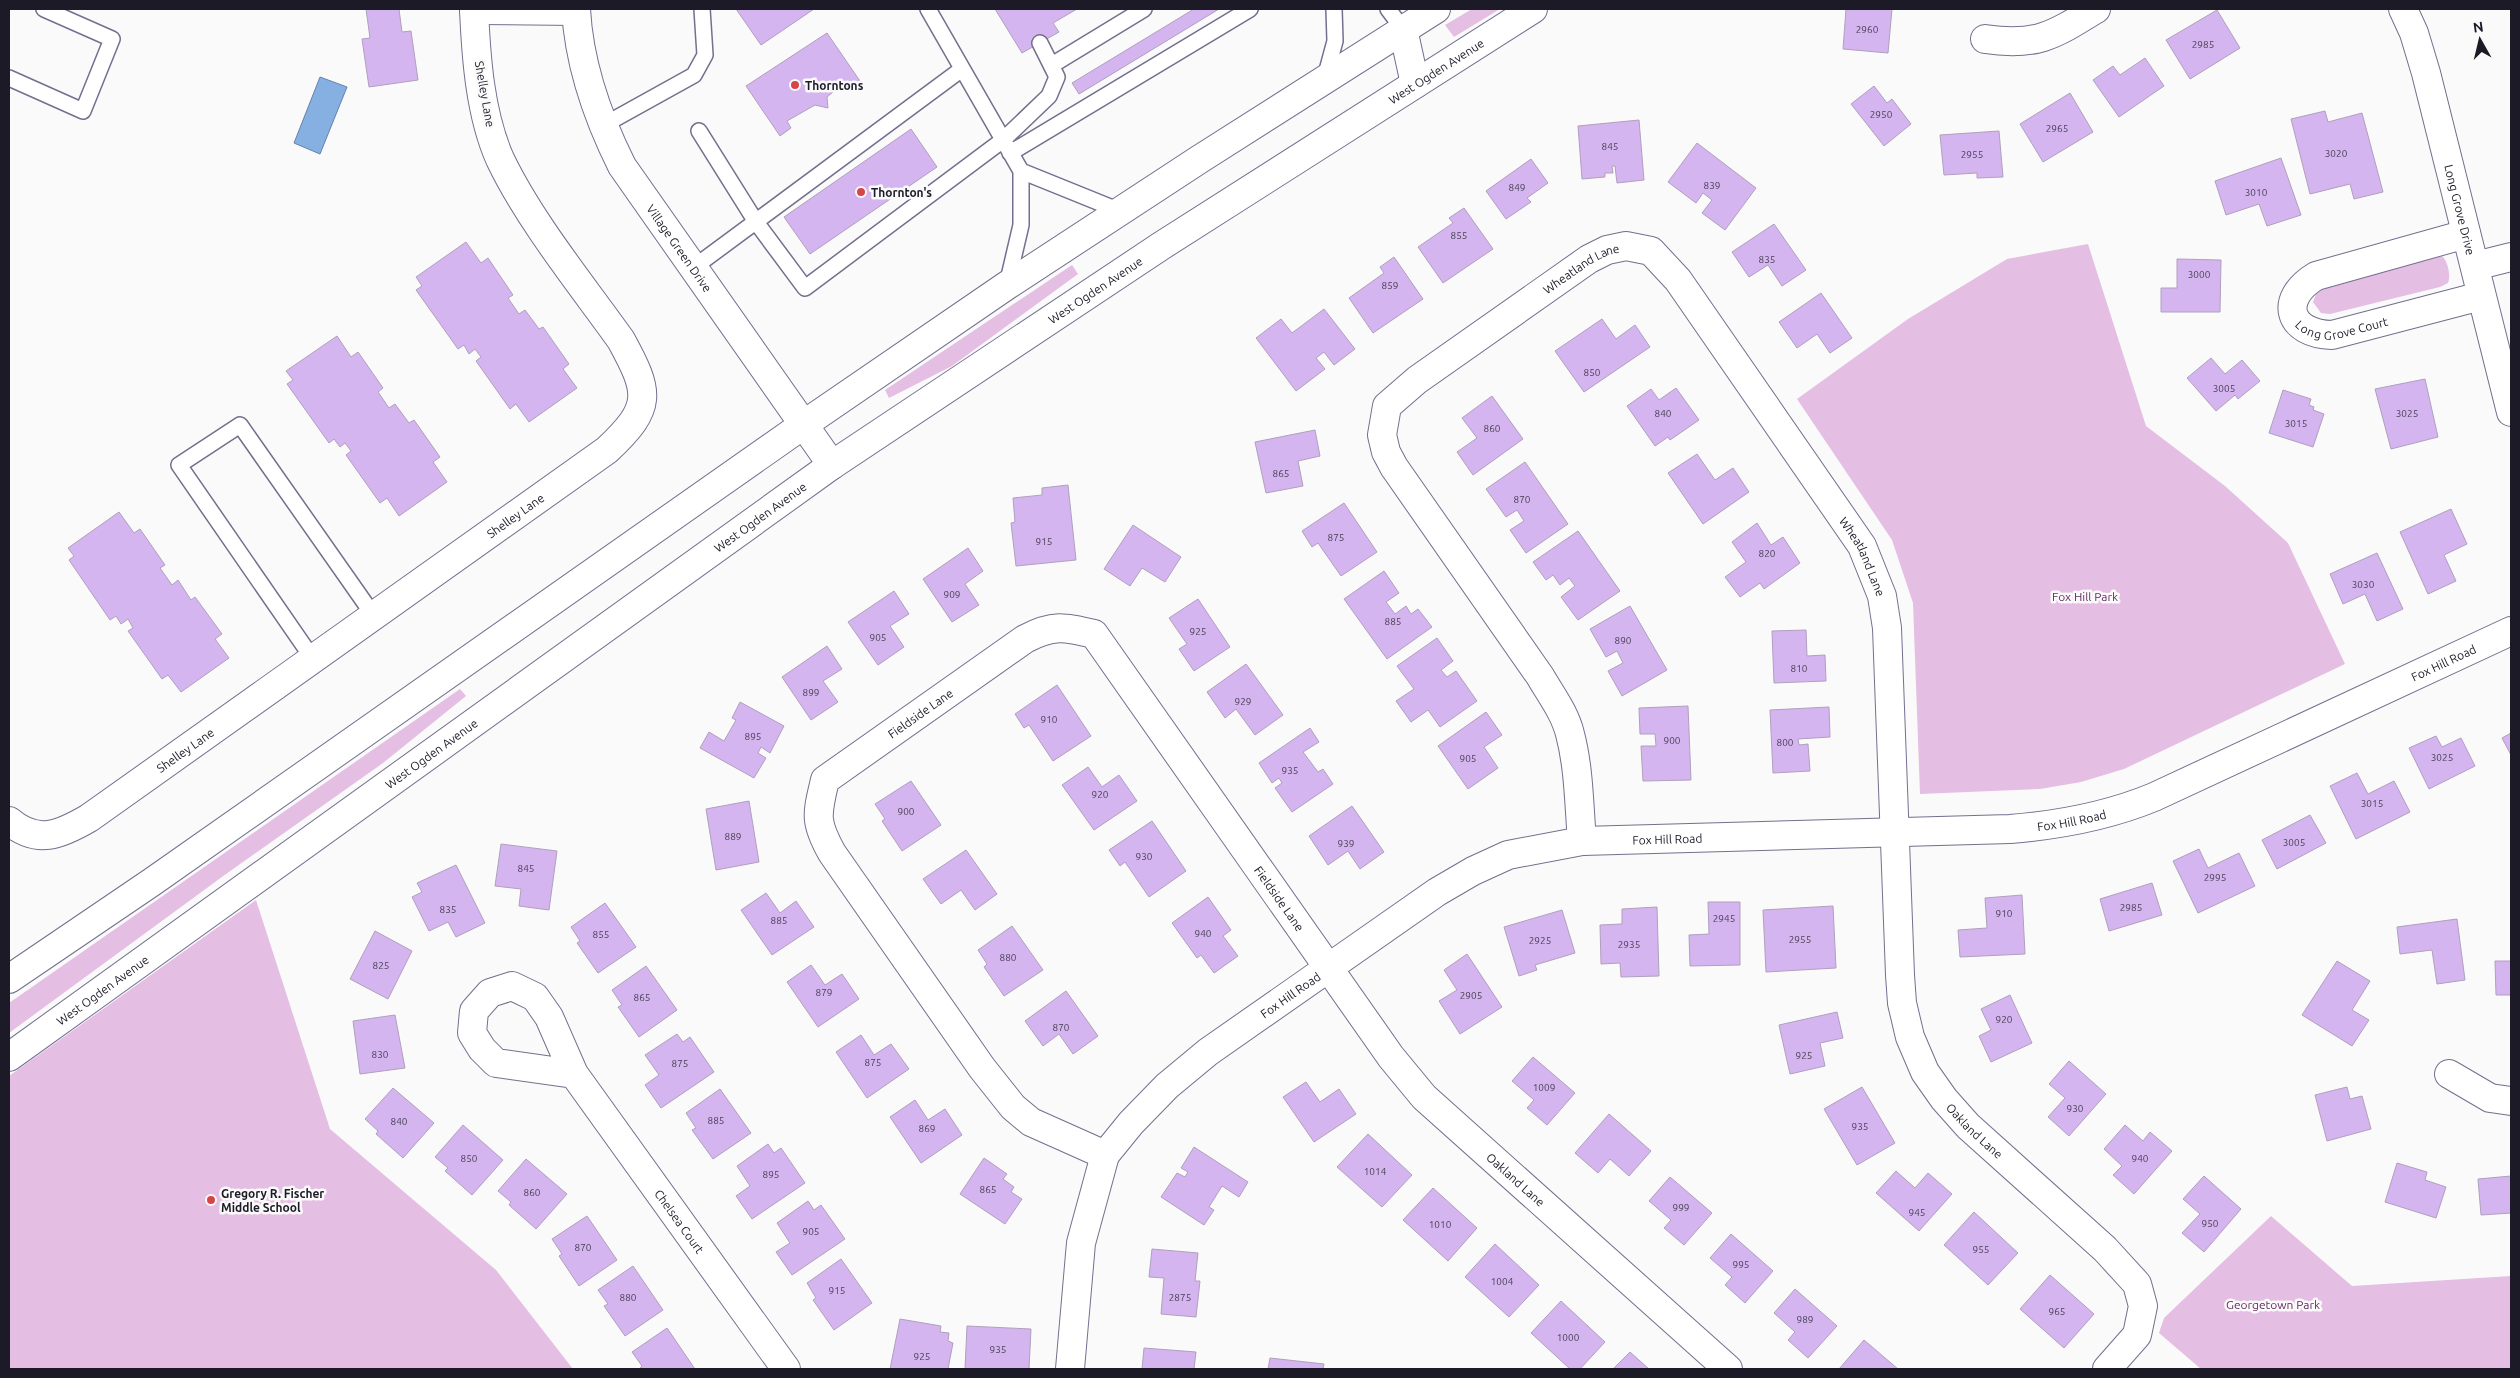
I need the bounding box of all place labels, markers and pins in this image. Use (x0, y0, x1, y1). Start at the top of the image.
marker: Thorntons (789, 79, 801, 91)
place label: Thorntons (805, 79, 864, 92)
marker: Thornton's (855, 186, 867, 198)
place label: Thornton's (871, 186, 932, 199)
place label: Gregory R. Fischer Middle School (221, 1187, 324, 1214)
marker: Gregory R. Fischer Middle School (205, 1194, 217, 1206)

